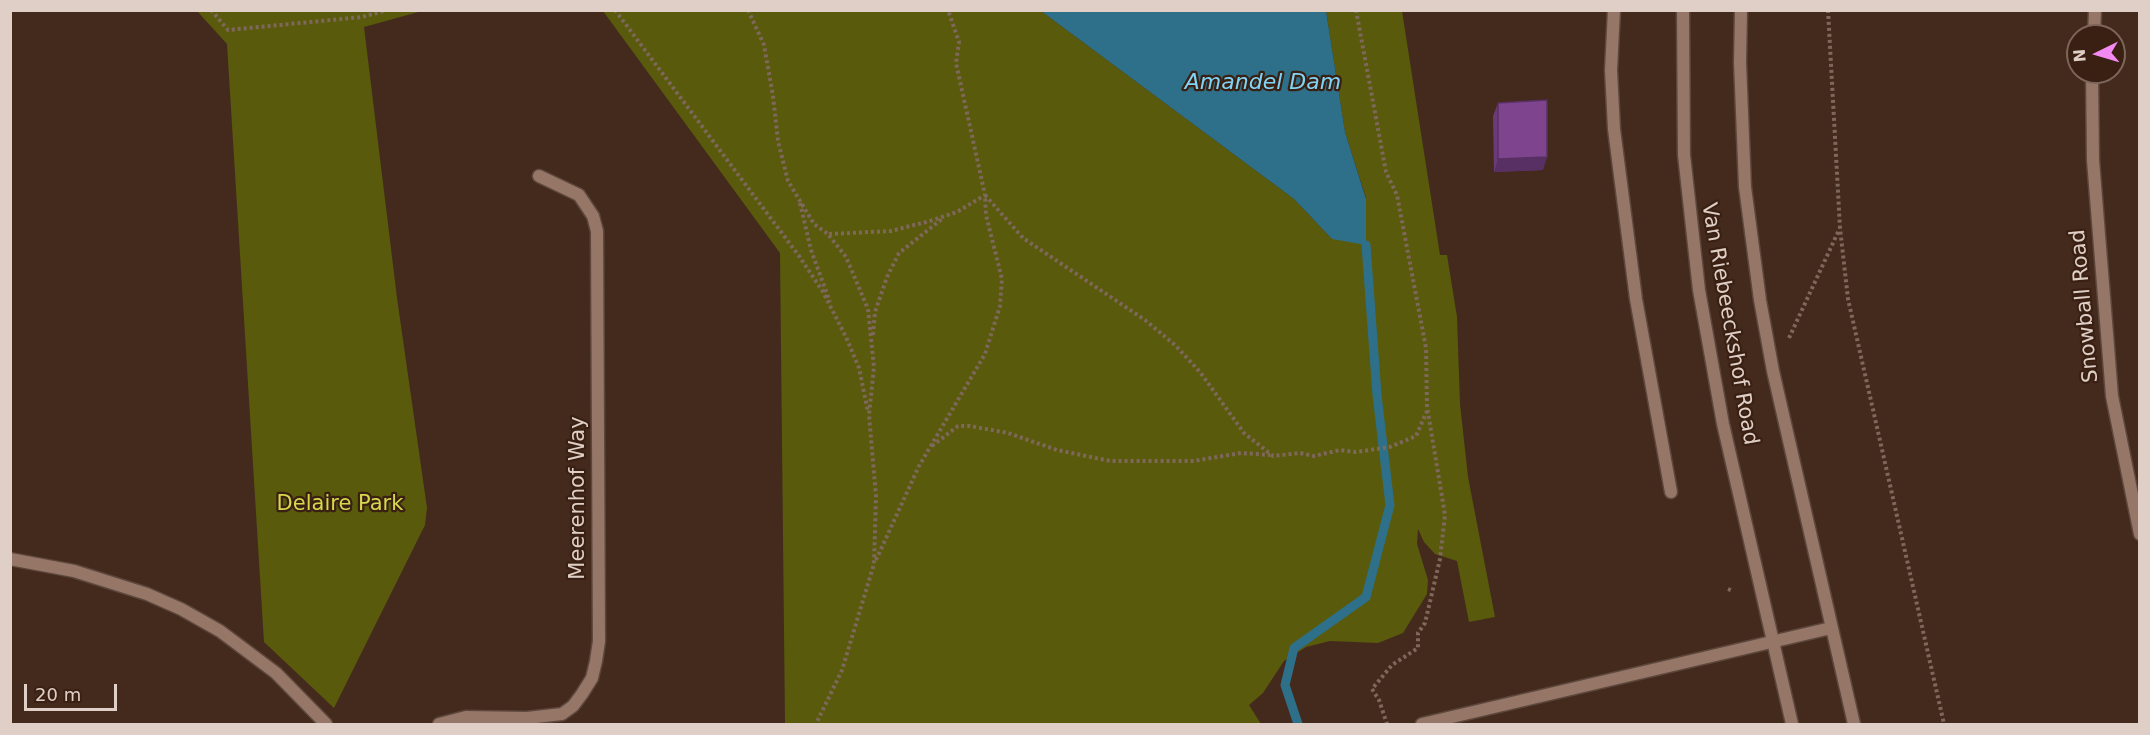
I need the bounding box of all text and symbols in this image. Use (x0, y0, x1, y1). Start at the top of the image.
north arrow (2066, 24, 2126, 84)
text: N (2070, 48, 2090, 63)
water label: Amandel Dam (1185, 70, 1341, 96)
street label: Van Riebeeckshof Road (1695, 201, 1763, 447)
street label: Snowball Road (2066, 228, 2104, 384)
street label: Meerenhof Way (566, 416, 592, 580)
park label: Delaire Park (277, 492, 403, 518)
scale bar (27, 672, 120, 710)
text: 20 m (35, 684, 81, 705)

